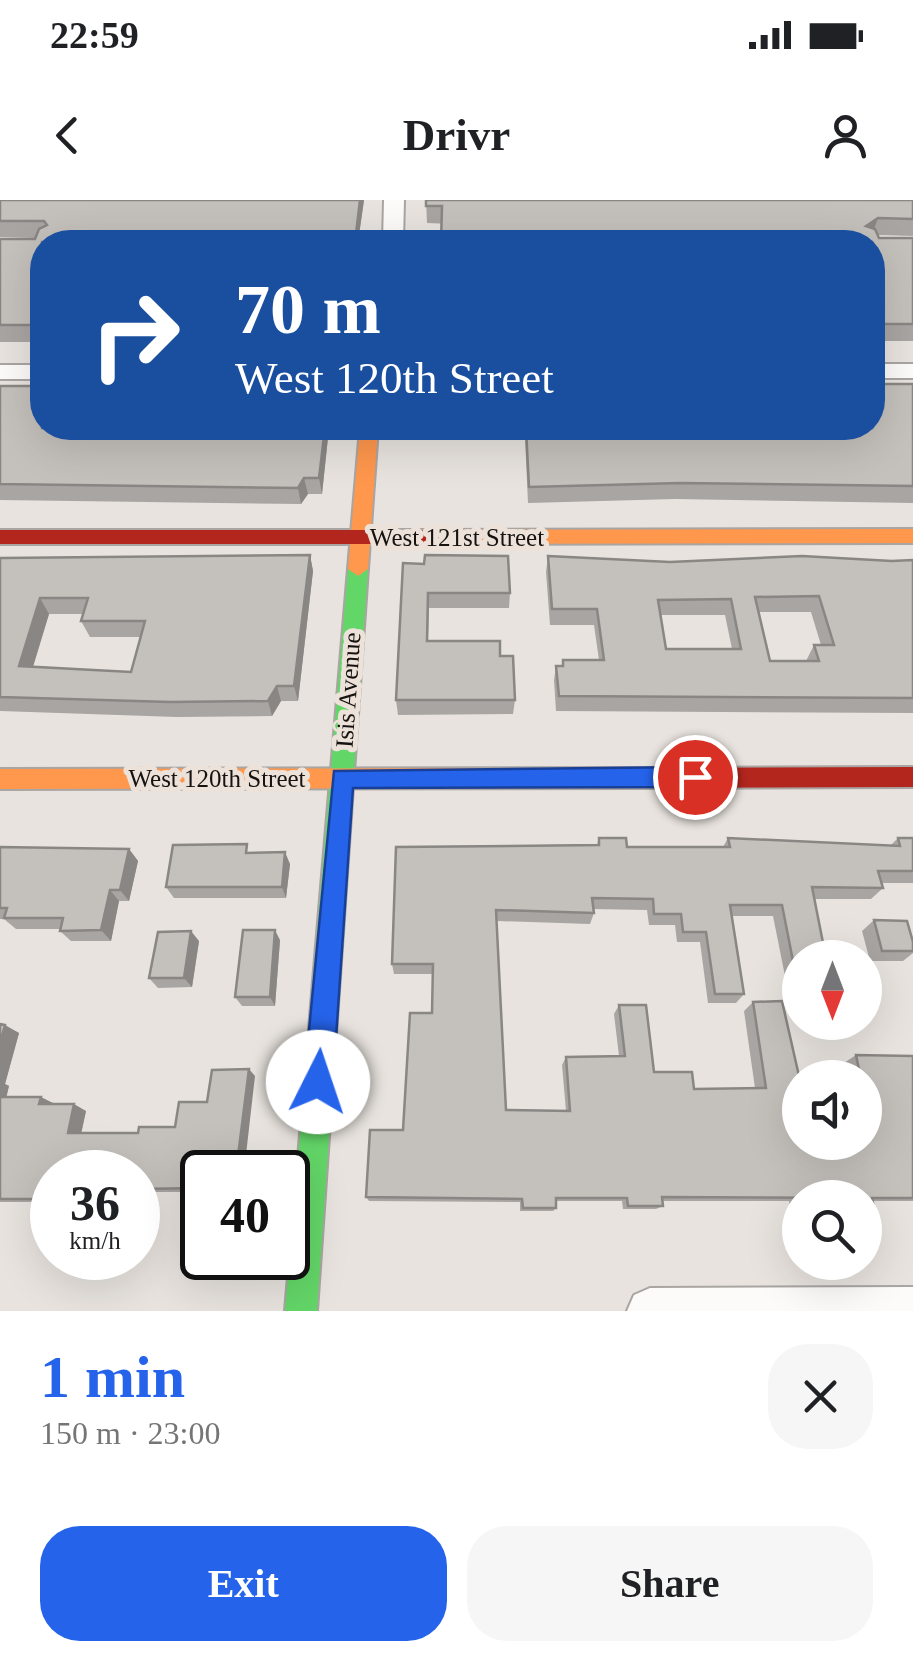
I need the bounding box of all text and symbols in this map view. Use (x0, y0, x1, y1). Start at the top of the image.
text: 22:59 (50, 14, 139, 56)
icon: back (40, 108, 95, 163)
icon: person (818, 108, 873, 163)
text: Drivr (403, 110, 510, 160)
icon: right (70, 270, 200, 400)
text: 70 m (235, 271, 381, 348)
text: West 120th Street (235, 353, 554, 403)
street label: West 121st Street (370, 524, 544, 551)
street label: Isis Avenue (331, 631, 365, 749)
pin (653, 735, 738, 820)
icon: arrive (668, 750, 723, 805)
street label: West 120th Street (128, 765, 306, 792)
north arrow (782, 940, 882, 1040)
map controls (782, 940, 882, 1280)
position arrow (266, 1030, 370, 1134)
button: sound (782, 1060, 882, 1160)
speed limit sign: 40 (180, 1150, 310, 1280)
text: 36 (70, 1175, 120, 1231)
button: search (782, 1180, 882, 1280)
text: km/h (69, 1227, 121, 1254)
text: 1 min (40, 1344, 185, 1410)
button: close (768, 1344, 873, 1449)
text: 150 m · 23:00 (40, 1415, 220, 1451)
button: Exit (40, 1526, 447, 1641)
button: Share (467, 1526, 873, 1641)

